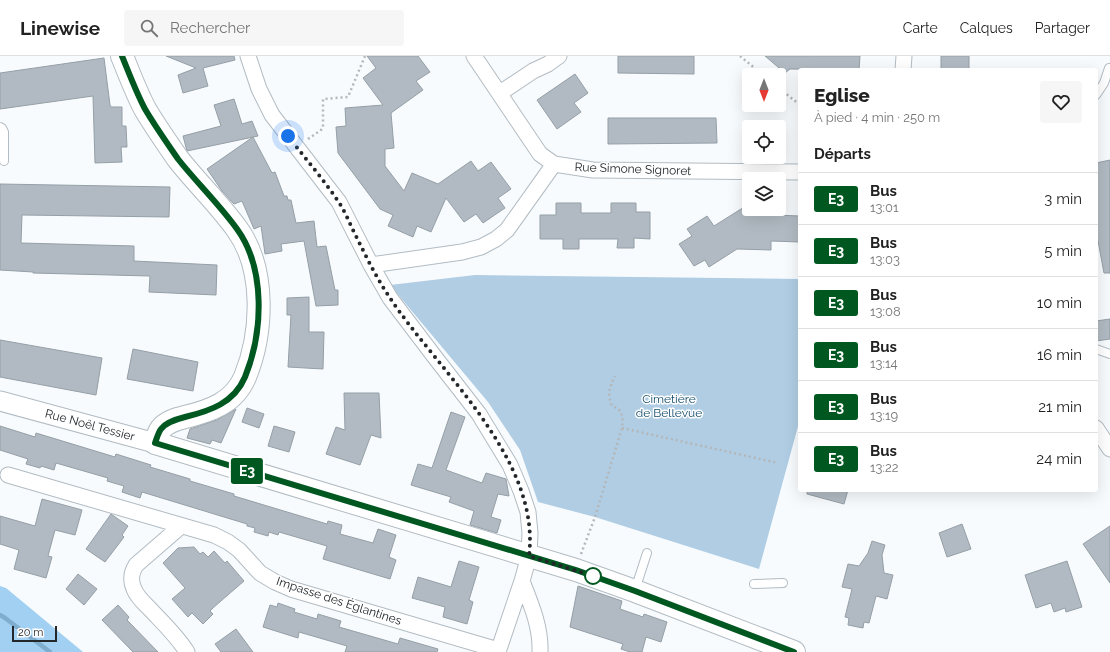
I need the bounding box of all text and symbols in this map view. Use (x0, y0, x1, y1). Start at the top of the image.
search box (124, 10, 404, 46)
text: Linewise (20, 17, 100, 39)
icon: search (138, 17, 160, 39)
text: Rechercher (170, 19, 250, 37)
text: Carte (903, 20, 938, 36)
text: Calques (960, 20, 1013, 36)
text: Partager (1035, 20, 1090, 36)
north arrow (742, 68, 786, 112)
map controls (742, 68, 786, 216)
button: heart (1040, 81, 1082, 123)
text: Eglise (814, 84, 870, 106)
text: À pied · 4 min · 250 m (814, 110, 940, 125)
button: locate (742, 120, 786, 164)
your location (278, 126, 298, 146)
text: Départs (814, 145, 871, 163)
street label: Rue Simone Signoret (574, 160, 692, 178)
button: layers (742, 172, 786, 216)
text: Bus (870, 182, 897, 200)
text: 3 min (1044, 190, 1082, 208)
text: E3 (828, 191, 844, 207)
text: 13:01 (870, 200, 898, 215)
text: Bus (870, 234, 897, 252)
text: 5 min (1044, 242, 1082, 260)
text: E3 (828, 243, 844, 259)
text: 13:03 (870, 252, 900, 267)
text: Bus (870, 286, 897, 304)
text: 10 min (1037, 294, 1082, 312)
text: E3 (828, 295, 844, 311)
text: 13:08 (870, 304, 901, 319)
text: Bus (870, 338, 897, 356)
text: 16 min (1037, 346, 1082, 364)
text: E3 (828, 347, 844, 363)
text: 13:14 (870, 356, 898, 371)
text: Bus (870, 390, 897, 408)
park label: Cimetière de Bellevue (636, 392, 702, 420)
text: 21 min (1038, 398, 1082, 416)
text: E3 (828, 399, 844, 415)
street label: Rue Noël Tessier (44, 406, 137, 444)
text: 13:19 (870, 408, 898, 423)
text: Bus (870, 442, 897, 460)
text: 24 min (1036, 450, 1082, 468)
text: E3 (828, 451, 844, 467)
line badge: E3 (229, 458, 265, 484)
text: 13:22 (870, 460, 899, 475)
text: E3 (239, 463, 255, 479)
unlabelled marker (584, 567, 602, 585)
street label: Impasse des Églantines (275, 574, 404, 628)
scale bar (12, 624, 57, 643)
text: 20 m (18, 626, 43, 639)

